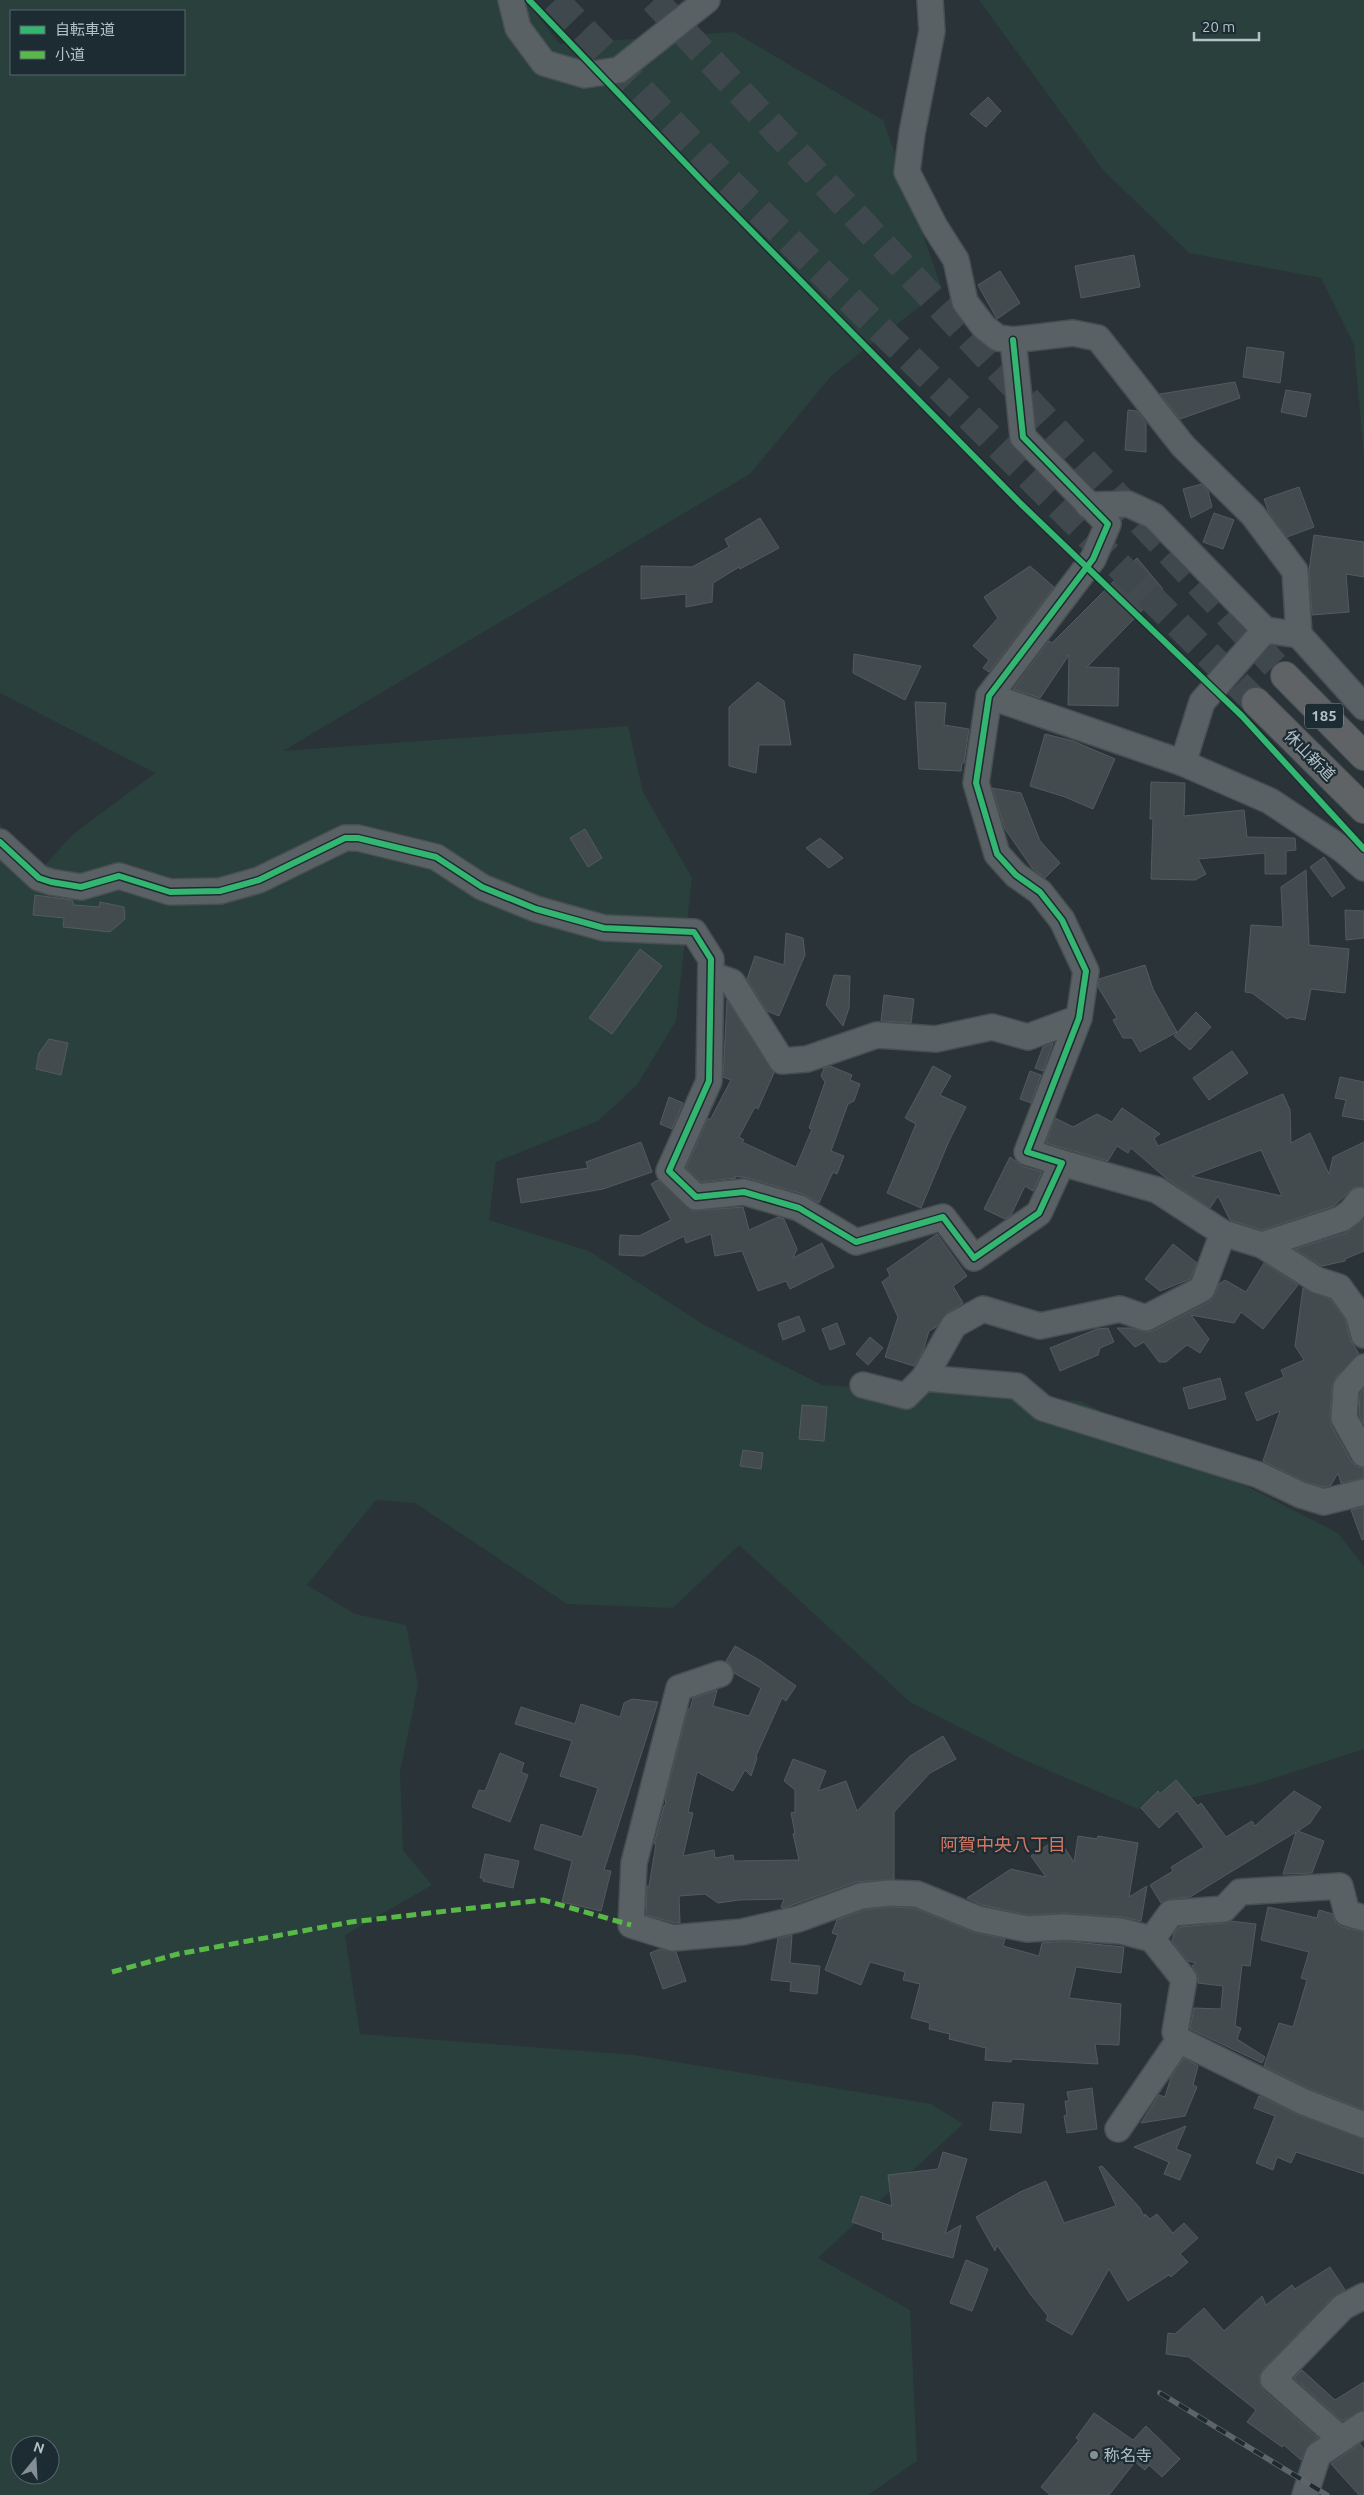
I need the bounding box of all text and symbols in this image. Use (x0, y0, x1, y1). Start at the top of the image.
legend (10, 10, 185, 75)
scale bar (1194, 10, 1259, 42)
text: 20 m (1202, 18, 1235, 35)
text: 自転車道 (55, 21, 115, 38)
text: 小道 (55, 46, 85, 63)
road number: 185 (1305, 704, 1343, 728)
street label: 休山新道 (1281, 726, 1339, 784)
district label: 阿賀中央八丁目 (940, 1834, 1066, 1854)
north arrow (10, 2435, 60, 2485)
text: N (32, 2438, 46, 2457)
place label: 称名寺 (1104, 2446, 1152, 2464)
marker: 称名寺 (1088, 2449, 1100, 2461)

